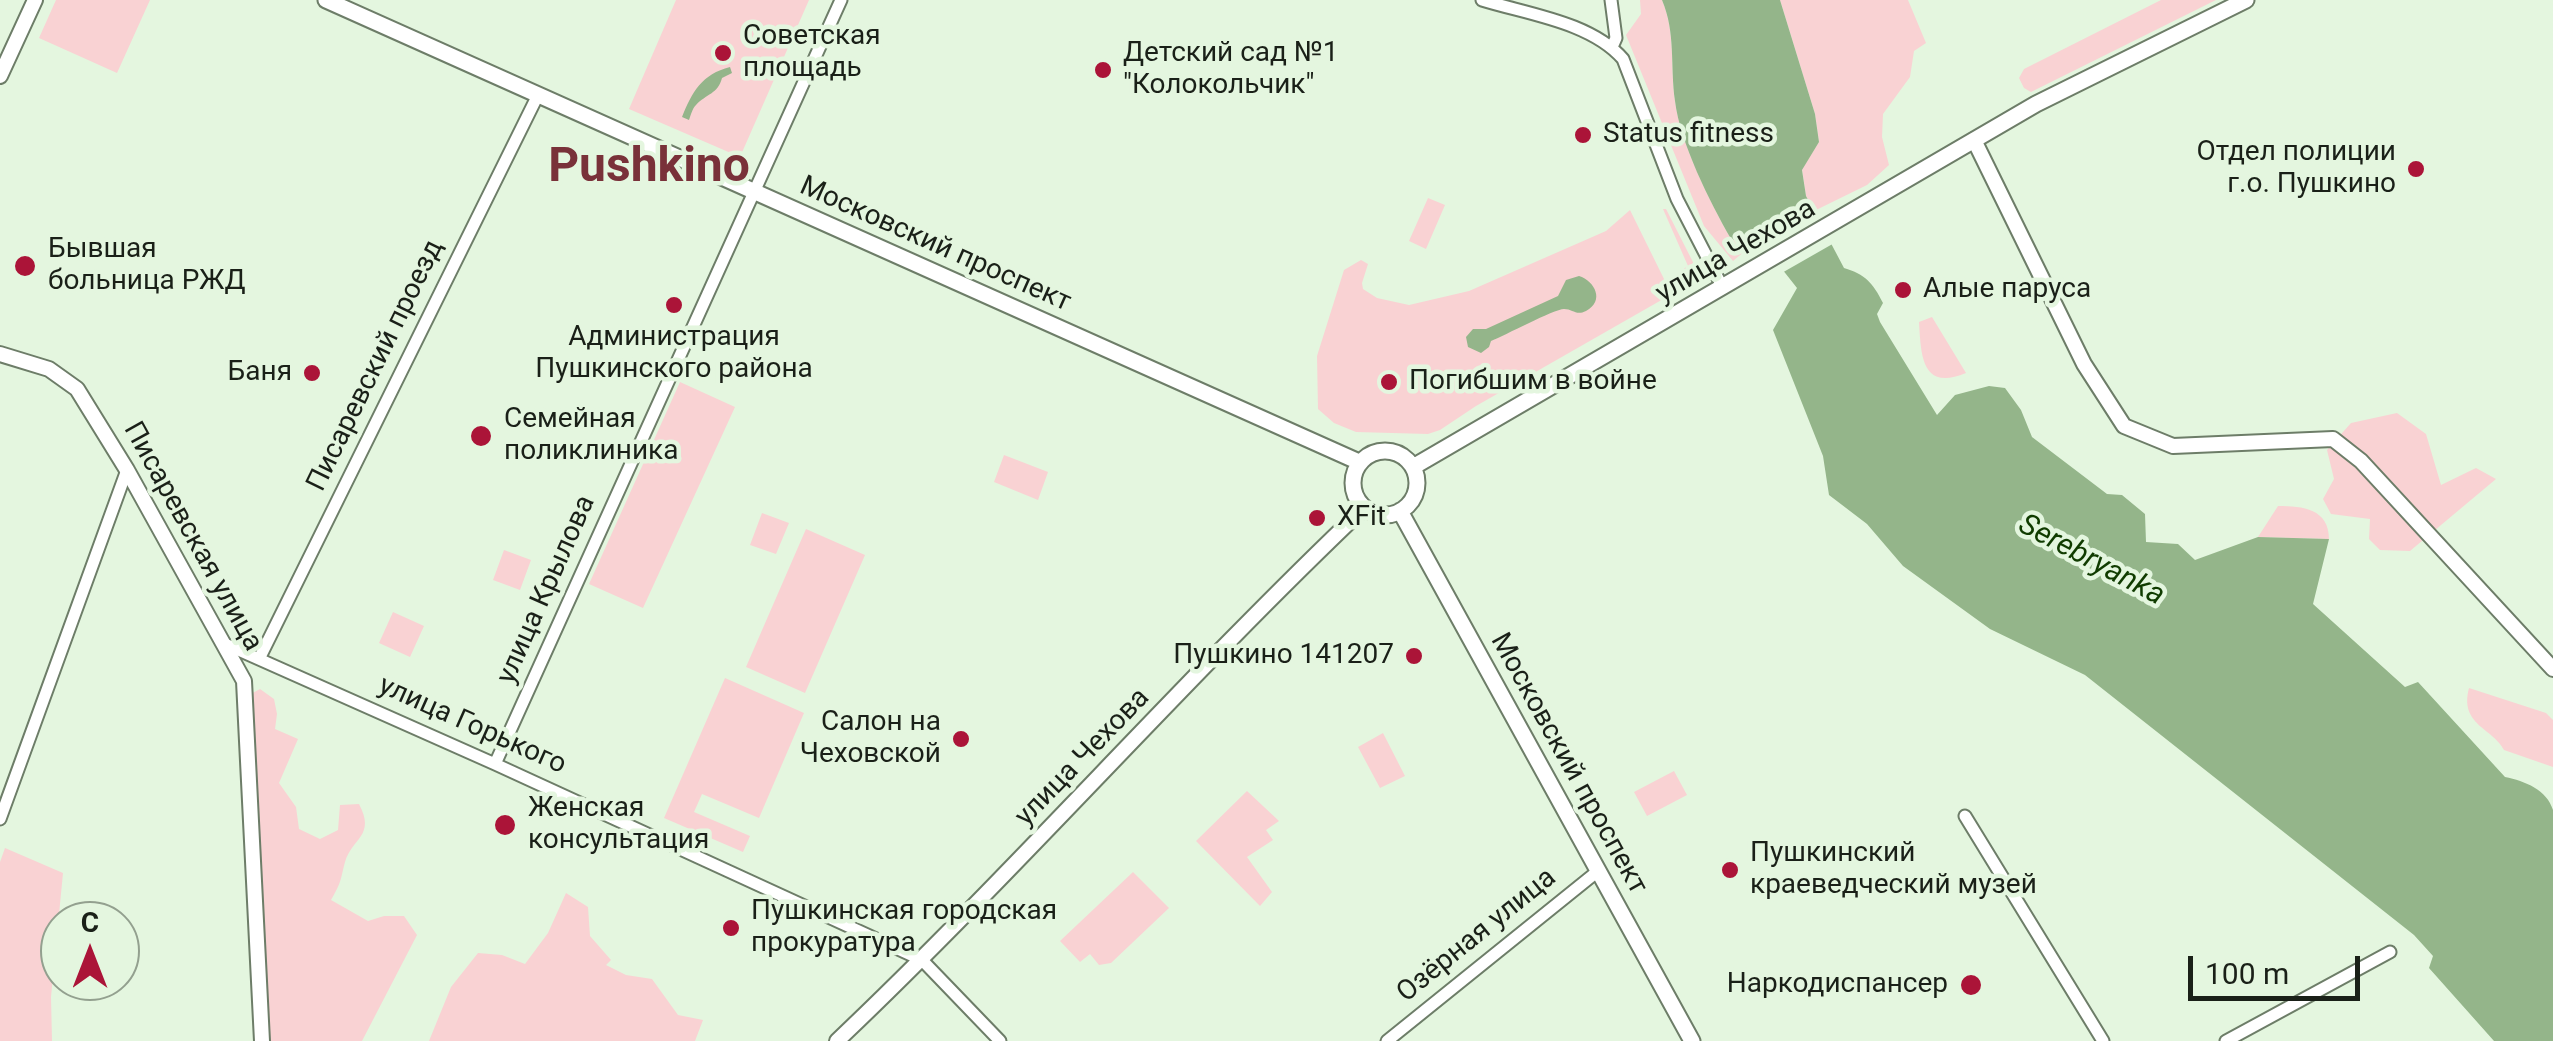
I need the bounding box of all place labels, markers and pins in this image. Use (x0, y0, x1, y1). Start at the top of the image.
place label: Советская площадь (743, 20, 881, 86)
place label: Детский сад №1 "Колокольчик" (1123, 37, 1338, 103)
marker: Советская площадь (712, 42, 734, 64)
marker: Детский сад №1 "Колокольчик" (1092, 59, 1114, 81)
place label: Status fitness (1603, 118, 1774, 152)
marker: Status fitness (1572, 124, 1594, 146)
place label: Отдел полиции г.о. Пушкино (2196, 136, 2396, 202)
marker: Отдел полиции г.о. Пушкино (2405, 158, 2427, 180)
place label: Бывшая больница РЖД (48, 233, 246, 299)
marker: Бывшая больница РЖД (12, 253, 38, 279)
place label: Алые паруса (1923, 273, 2091, 307)
marker: Алые паруса (1892, 279, 1914, 301)
marker: Администрация Пушкинского района (663, 294, 685, 316)
place label: Администрация Пушкинского района (535, 321, 813, 387)
place label: Баня (228, 356, 292, 390)
marker: Баня (301, 362, 323, 384)
place label: Погибшим в войне (1409, 365, 1657, 399)
marker: Погибшим в войне (1378, 371, 1400, 393)
place label: Семейная поликлиника (504, 403, 678, 469)
marker: Семейная поликлиника (468, 423, 494, 449)
place label: XFit (1337, 501, 1386, 535)
marker: XFit (1306, 507, 1328, 529)
place label: Пушкино 141207 (1173, 639, 1394, 673)
marker: Пушкино 141207 (1403, 645, 1425, 667)
place label: Салон на Чеховской (800, 706, 941, 772)
marker: Салон на Чеховской (950, 728, 972, 750)
place label: Женская консультация (528, 792, 709, 858)
marker: Женская консультация (492, 812, 518, 838)
place label: Пушкинский краеведческий музей (1750, 837, 2037, 903)
marker: Пушкинский краеведческий музей (1719, 859, 1741, 881)
place label: Пушкинская городская прокуратура (751, 895, 1057, 961)
marker: Пушкинская городская прокуратура (720, 917, 742, 939)
place label: Наркодиспансер (1727, 968, 1948, 1002)
marker: Наркодиспансер (1958, 972, 1984, 998)

